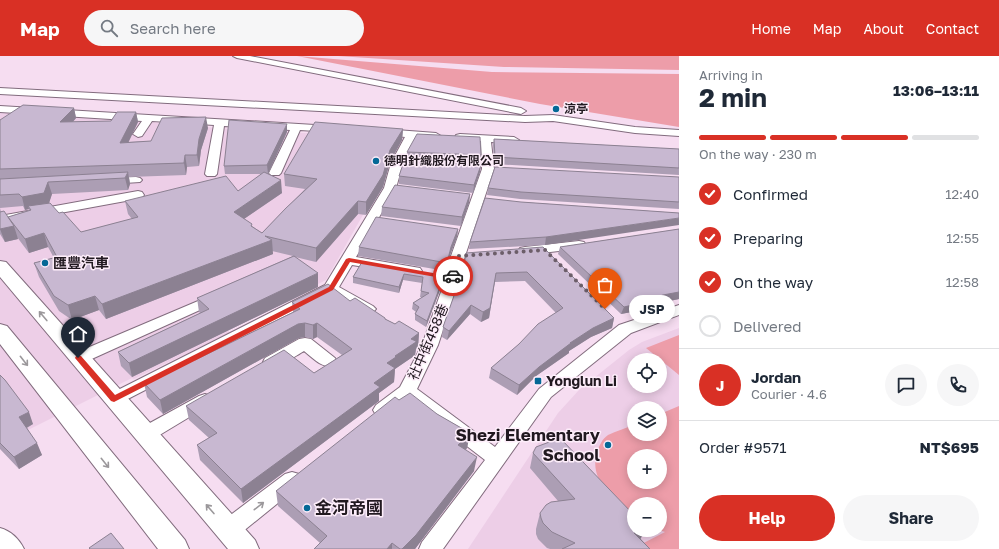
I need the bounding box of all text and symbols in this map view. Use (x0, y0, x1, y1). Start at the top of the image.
search box (84, 10, 364, 46)
text: Map (20, 17, 60, 40)
icon: search (98, 17, 120, 39)
text: Search here (130, 19, 216, 37)
text: Home (751, 20, 791, 37)
text: Map (813, 20, 841, 37)
text: About (863, 20, 904, 37)
text: Contact (926, 20, 979, 37)
text: Arriving in (699, 67, 763, 83)
text: 13:06–13:11 (893, 81, 979, 99)
text: 2 min (699, 82, 767, 113)
place label: 涼亭 (564, 101, 588, 116)
marker: 涼亭 (551, 104, 561, 114)
text: On the way · 230 m (699, 146, 817, 162)
place label: 德明針織股份有限公司 (384, 153, 504, 168)
marker: 德明針織股份有限公司 (371, 156, 381, 166)
icon: check (699, 183, 721, 205)
text: Confirmed (733, 185, 808, 203)
text: 12:40 (945, 186, 979, 202)
icon: check (699, 227, 721, 249)
text: Preparing (733, 229, 803, 247)
text: 12:55 (946, 230, 979, 246)
place label: 匯豐汽車 (53, 254, 109, 271)
courier (433, 256, 473, 296)
marker: 匯豐汽車 (40, 258, 50, 268)
icon: car (442, 265, 464, 287)
pin (588, 268, 622, 309)
icon: check (699, 271, 721, 293)
text: On the way (733, 273, 813, 291)
icon: bag (594, 274, 616, 296)
text: 12:58 (946, 274, 979, 290)
callout: JSP (629, 295, 675, 323)
street label: 社中街458巷 (404, 301, 451, 382)
text: JSP (640, 301, 664, 317)
one-way arrow (38, 310, 47, 321)
pin (61, 317, 95, 358)
text: Delivered (733, 317, 801, 335)
icon: home (67, 323, 89, 345)
map controls (627, 353, 667, 537)
button: locate (627, 353, 667, 393)
one-way arrow (20, 356, 28, 367)
button: chat (885, 364, 927, 406)
button: phone (937, 364, 979, 406)
text: Jordan (751, 368, 801, 386)
place label: Yonglun Li (546, 372, 617, 389)
marker: Yonglun Li (533, 376, 543, 386)
text: J (716, 376, 724, 394)
text: Courier · 4.6 (751, 386, 827, 402)
button: layers (627, 401, 667, 441)
place label: Shezi Elementary School (455, 424, 601, 465)
text: Order #9571 (699, 438, 787, 456)
text: NT$695 (920, 438, 979, 456)
marker: Shezi Elementary School (603, 440, 613, 450)
button: + (627, 449, 667, 489)
one-way arrow (101, 457, 109, 468)
button: Help (699, 495, 835, 541)
button: Share (843, 495, 979, 541)
place label: 金河帝國 (315, 497, 383, 518)
button: − (627, 497, 667, 537)
one-way arrow (253, 502, 264, 510)
marker: 金河帝國 (302, 503, 312, 513)
one-way arrow (206, 504, 215, 515)

